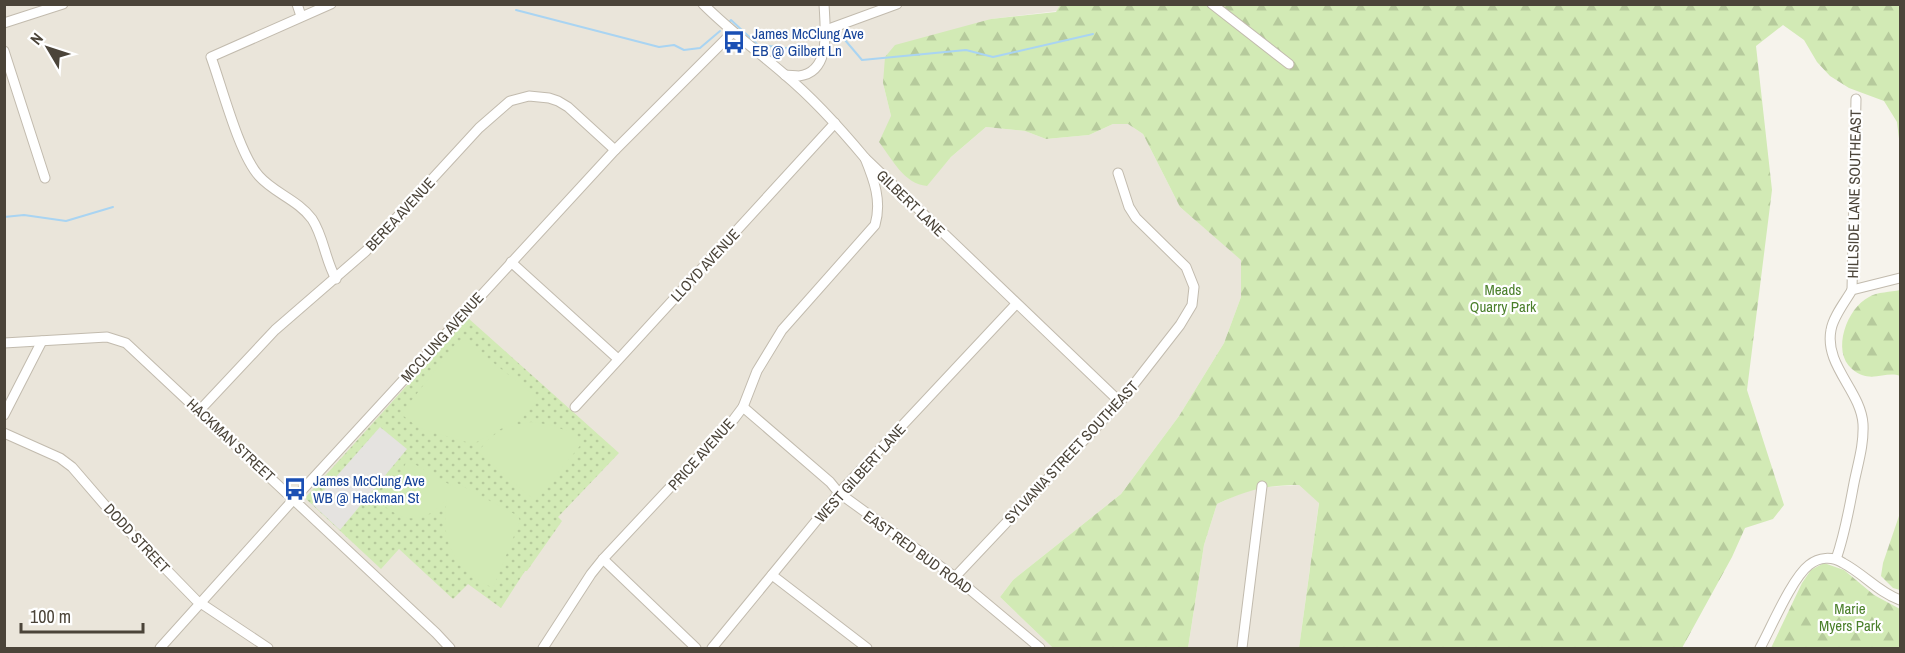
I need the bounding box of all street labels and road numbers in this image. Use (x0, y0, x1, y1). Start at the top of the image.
street label: HILLSIDE LANE SOUTHEAST (1842, 109, 1866, 279)
street label: GILBERT LANE (872, 165, 950, 241)
street label: BEREA AVENUE (360, 173, 440, 255)
street label: LLOYD AVENUE (666, 224, 744, 306)
street label: MCCLUNG AVENUE (396, 287, 488, 387)
street label: SYLVANIA STREET SOUTHEAST (999, 376, 1143, 528)
street label: HACKMAN STREET (182, 394, 280, 487)
street label: PRICE AVENUE (663, 414, 739, 494)
street label: WEST GILBERT LANE (810, 419, 910, 527)
street label: DODD STREET (99, 499, 175, 578)
street label: EAST RED BUD ROAD (859, 505, 977, 599)

